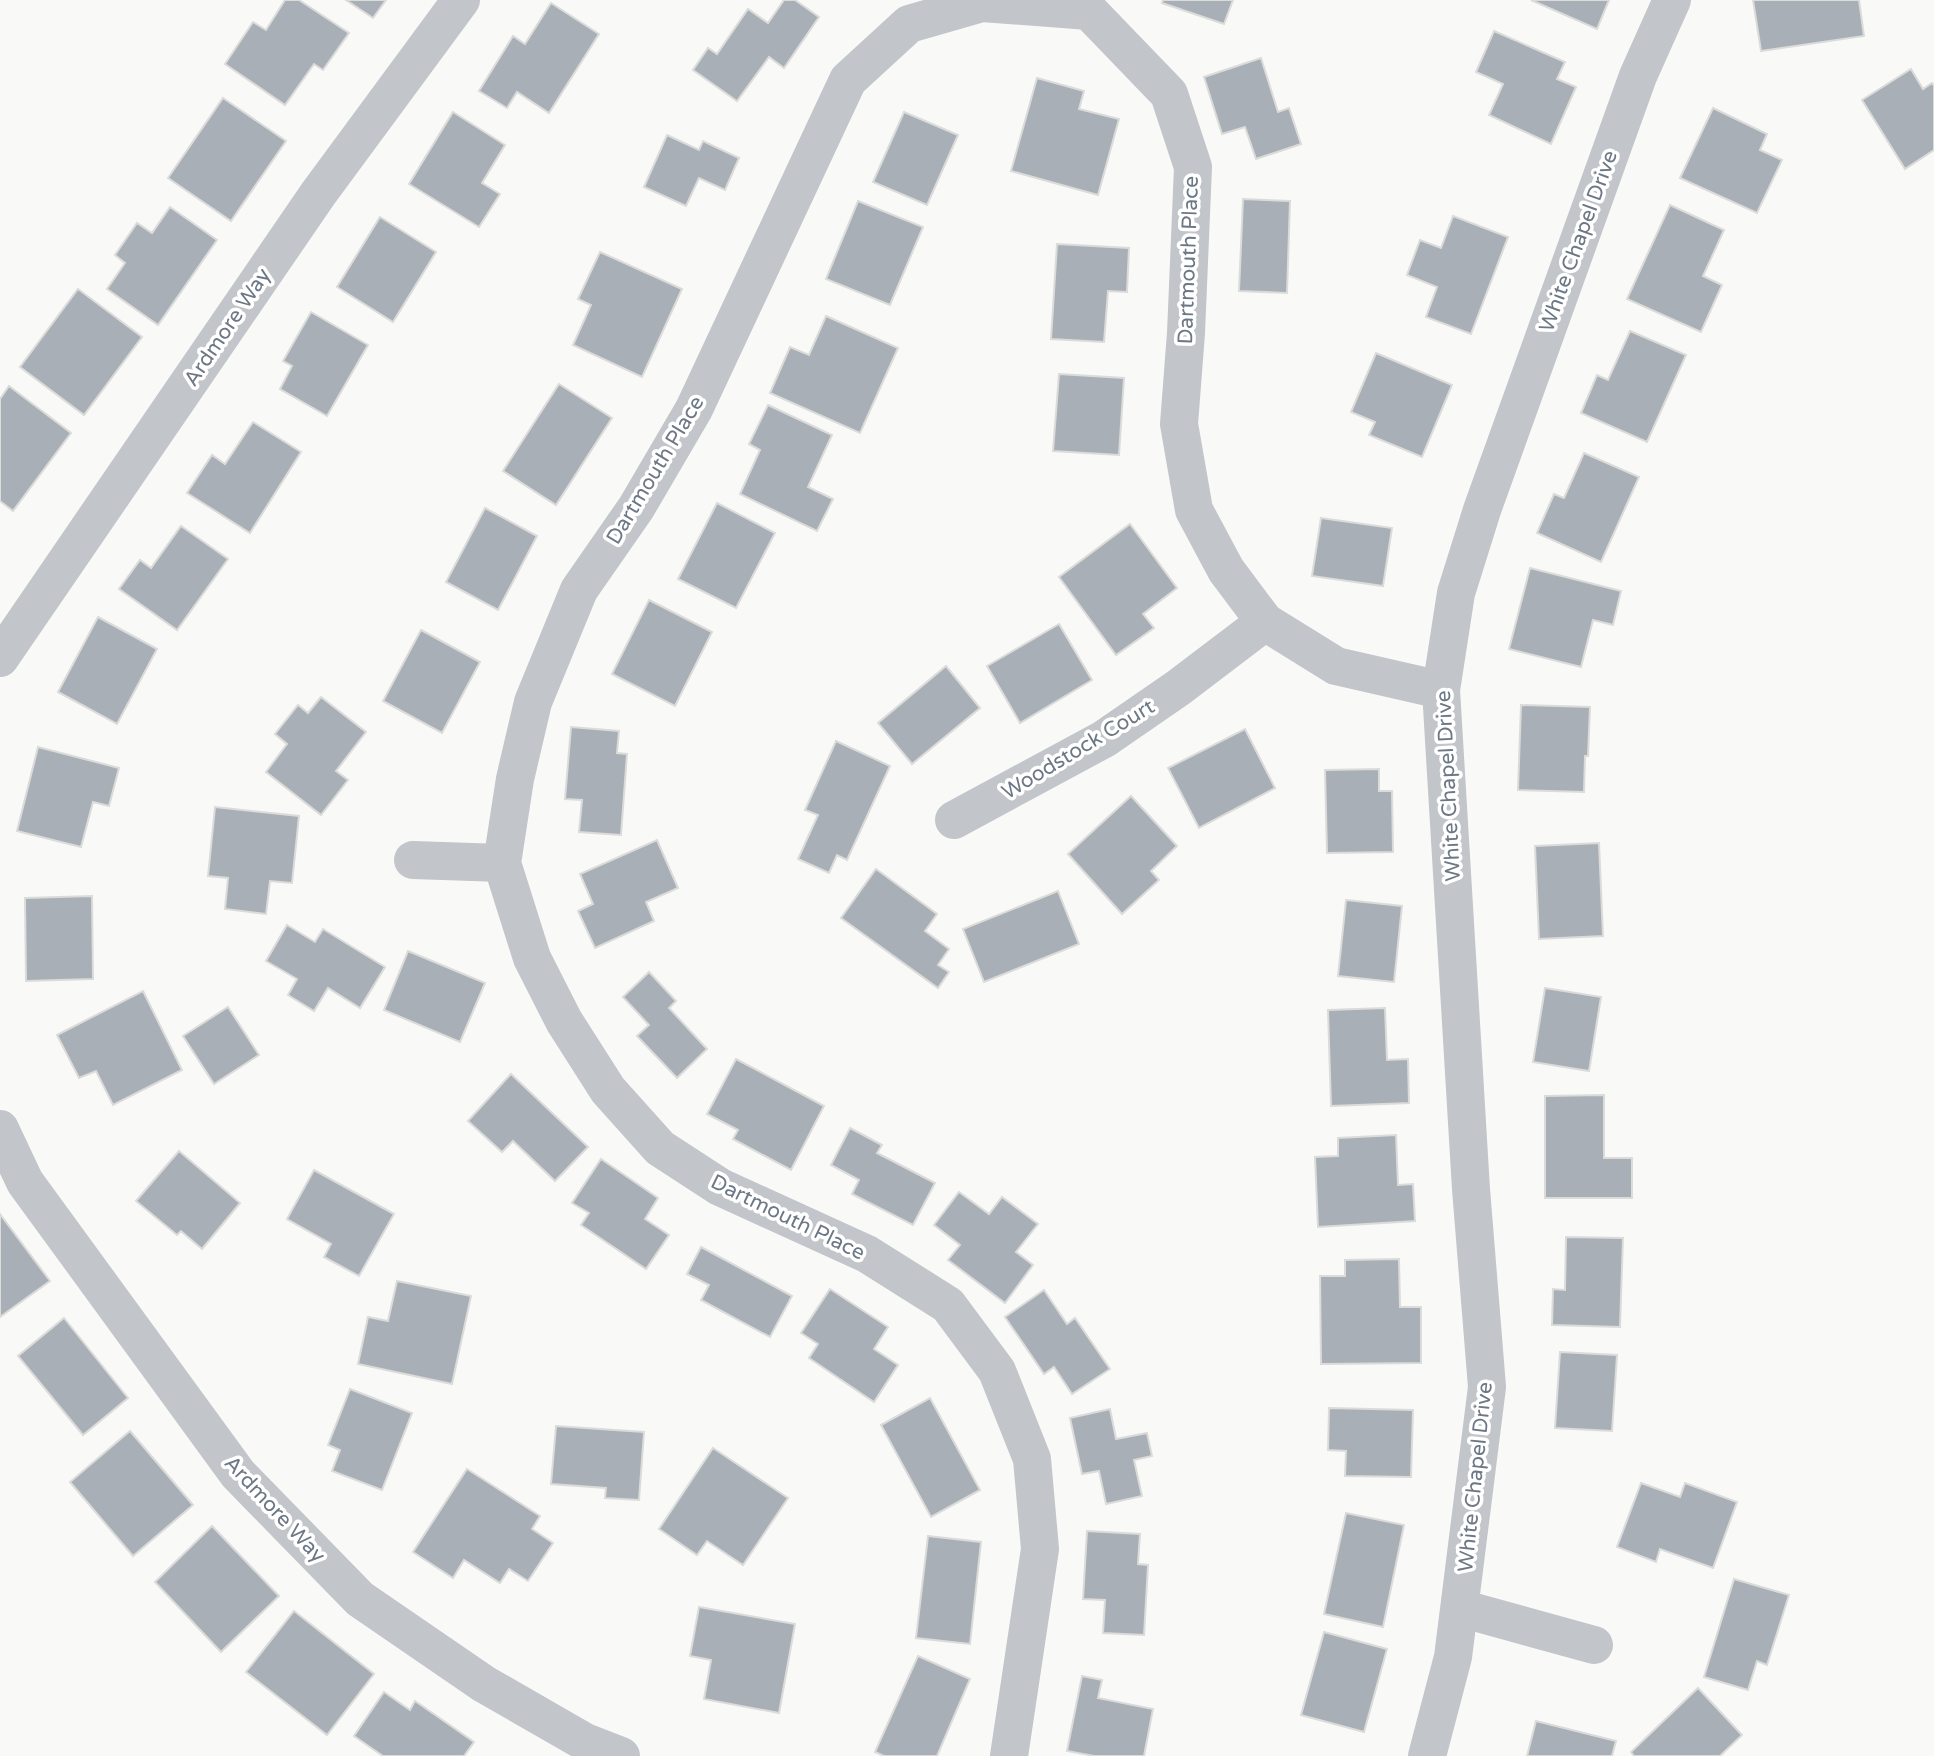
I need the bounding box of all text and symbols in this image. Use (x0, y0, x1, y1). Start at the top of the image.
street label: White Chapel Drive (1534, 147, 1623, 335)
street label: Dartmouth Place (1173, 175, 1204, 345)
street label: Ardmore Way (179, 264, 276, 391)
street label: Dartmouth Place (601, 391, 710, 549)
street label: White Chapel Drive (1431, 690, 1466, 882)
street label: Woodstock Court (997, 694, 1159, 805)
street label: Dartmouth Place (707, 1169, 869, 1266)
street label: White Chapel Drive (1453, 1381, 1498, 1573)
street label: Ardmore Way (219, 1451, 330, 1568)

